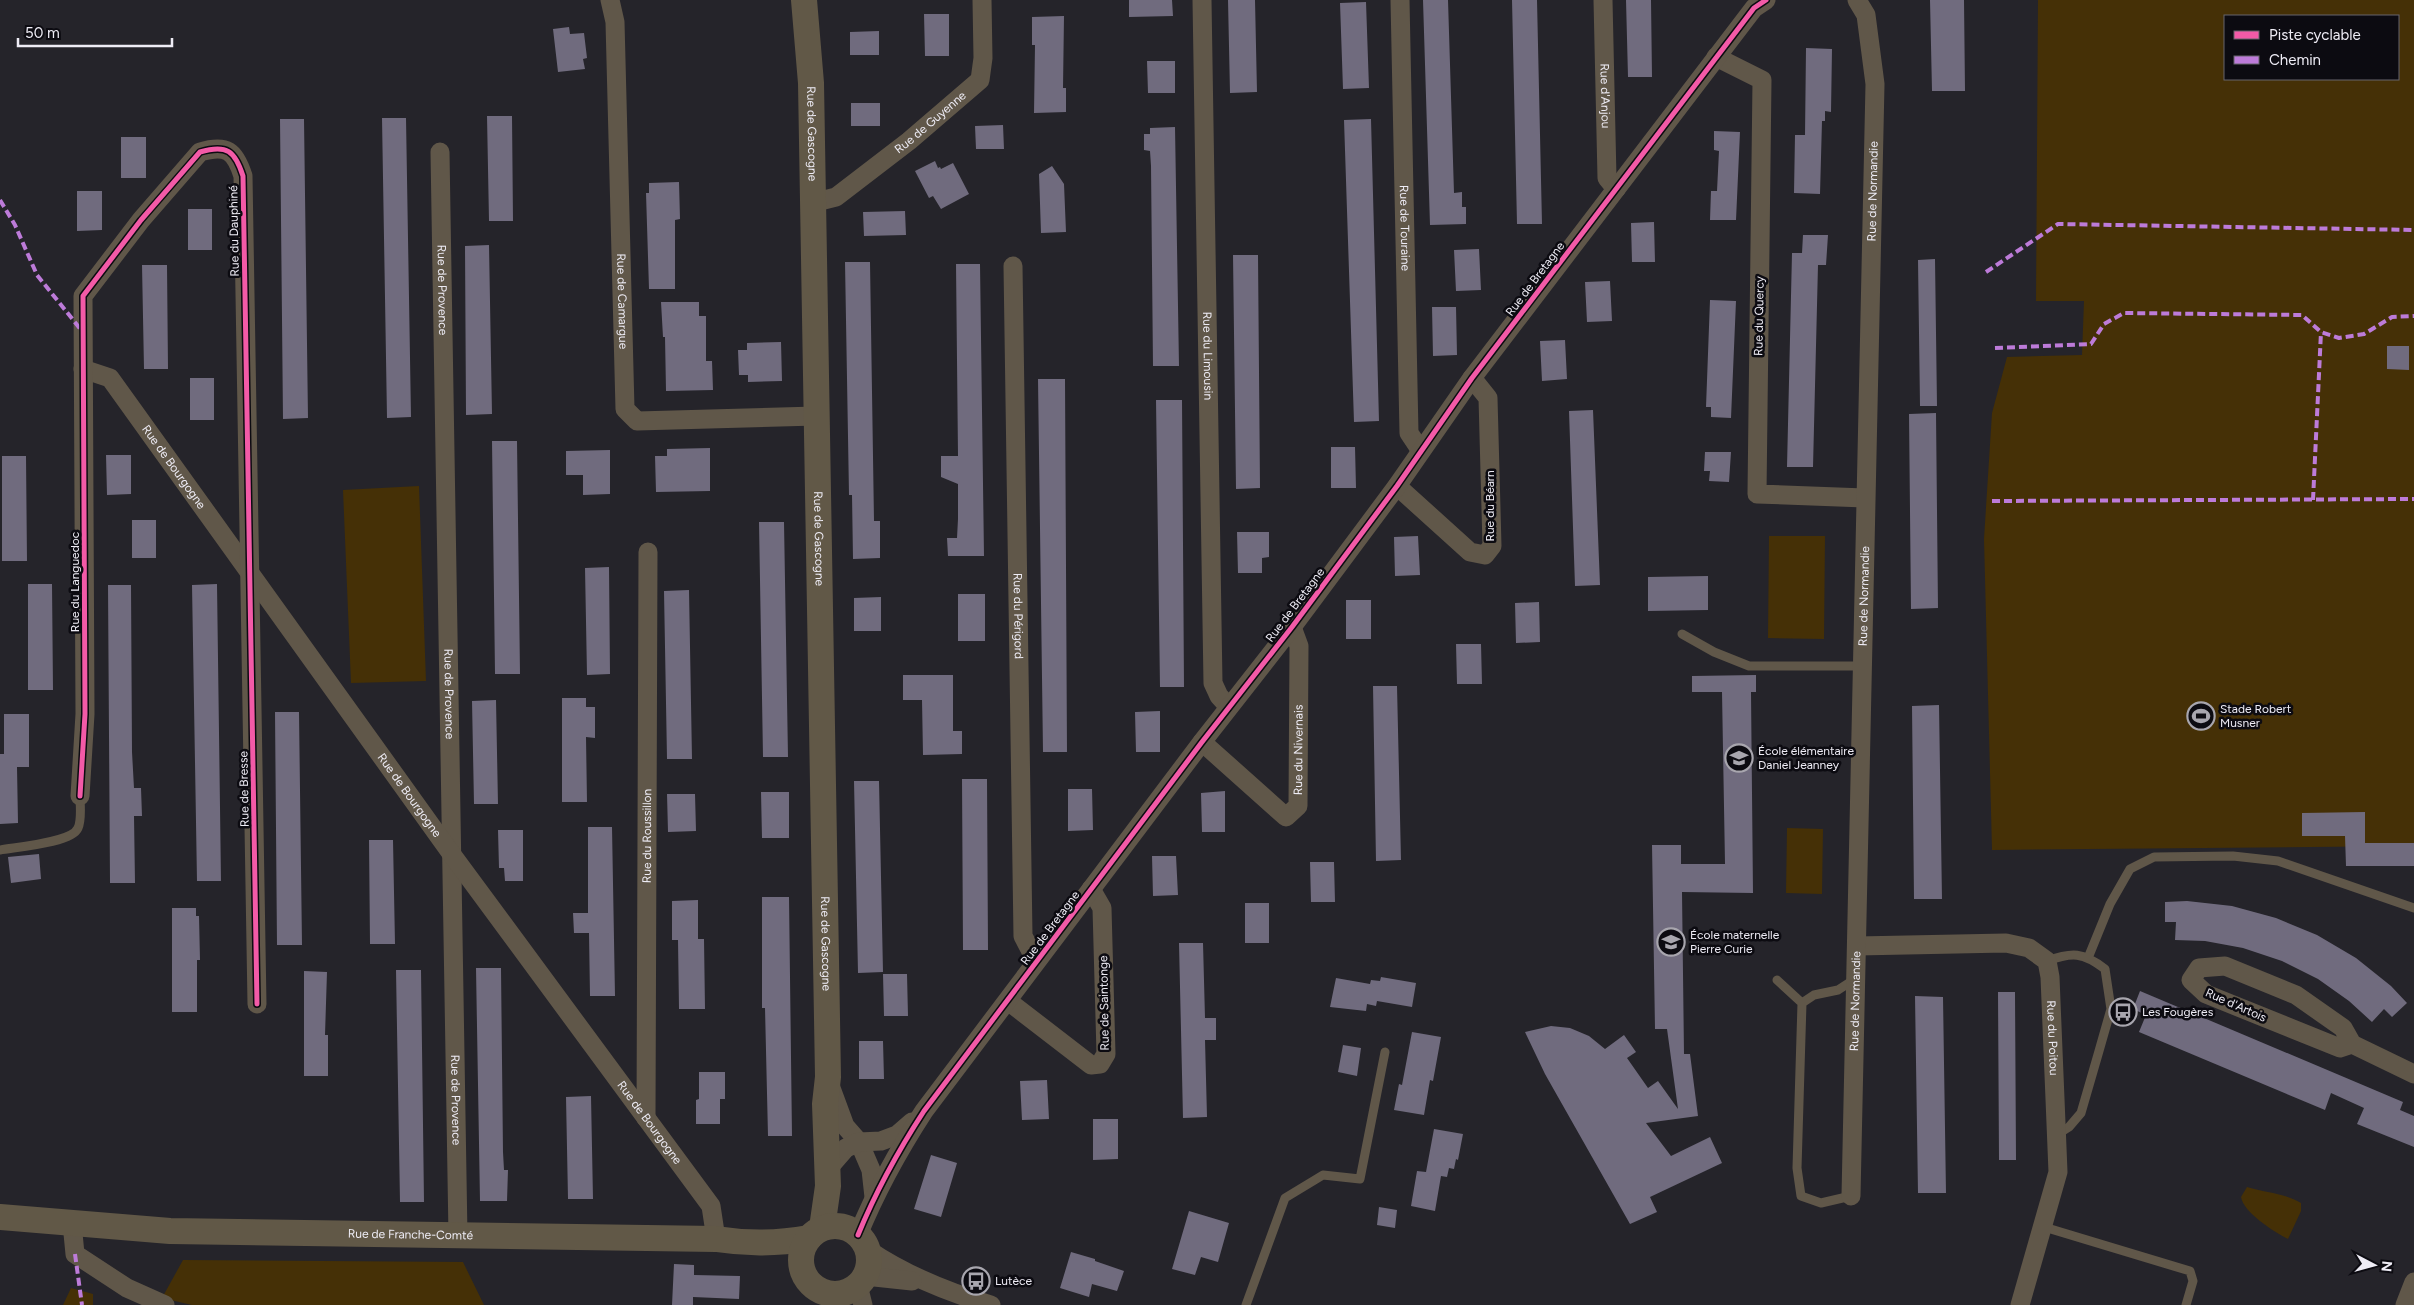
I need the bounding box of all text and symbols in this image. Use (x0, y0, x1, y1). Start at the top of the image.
scale bar (18, 15, 171, 47)
legend (2224, 15, 2399, 80)
text: 50 m (25, 24, 60, 42)
text: Piste cyclable (2269, 26, 2361, 44)
text: Chemin (2269, 51, 2321, 69)
street label: Rue d'Anjou (1597, 63, 1613, 129)
street label: Rue de Gascogne (804, 86, 820, 182)
street label: Rue de Guyenne (892, 88, 969, 156)
street label: Rue de Normandie (1865, 141, 1881, 241)
street label: Rue du Dauphiné (226, 185, 242, 277)
street label: Rue de Touraine (1397, 185, 1413, 272)
street label: Rue de Bretagne (1503, 239, 1568, 319)
street label: Rue de Provence (435, 245, 450, 336)
street label: Rue de Camargue (614, 253, 630, 350)
street label: Rue du Quercy (1751, 275, 1767, 356)
street label: Rue du Limousin (1200, 312, 1215, 401)
street label: Rue de Bourgogne (139, 422, 209, 512)
street label: Rue du Béarn (1483, 470, 1497, 542)
street label: Rue de Gascogne (811, 491, 827, 587)
street label: Rue du Languedoc (68, 531, 82, 632)
street label: Rue de Normandie (1856, 546, 1872, 646)
street label: Rue de Bretagne (1263, 565, 1328, 645)
street label: Rue du Périgord (1011, 573, 1026, 659)
street label: Rue de Provence (441, 649, 457, 740)
sports icon: Stade Robert Musner (2186, 701, 2216, 731)
place label: Stade Robert Musner (2220, 702, 2292, 730)
street label: Rue du Nivernais (1291, 704, 1306, 795)
school or university icon: École élémentaire Daniel Jeanney (1724, 743, 1754, 773)
place label: École élémentaire Daniel Jeanney (1758, 744, 1854, 772)
street label: Rue de Bresse (236, 750, 252, 827)
street label: Rue de Bourgogne (375, 751, 444, 840)
street label: Rue du Roussillon (640, 788, 654, 883)
street label: Rue de Bretagne (1018, 888, 1083, 968)
street label: Rue de Gascogne (818, 896, 834, 992)
school or university icon: École maternelle Pierre Curie (1656, 927, 1686, 957)
place label: École maternelle Pierre Curie (1690, 928, 1780, 956)
street label: Rue de Normandie (1847, 950, 1863, 1051)
street label: Rue de Saintonge (1096, 955, 1112, 1051)
street label: Rue d'Artois (2203, 985, 2269, 1025)
bus stop icon: Les Fougères (2108, 997, 2138, 1027)
street label: Rue du Poitou (2044, 1000, 2061, 1076)
place label: Les Fougères (2142, 1005, 2214, 1019)
street label: Rue de Provence (448, 1054, 463, 1146)
street label: Rue de Bourgogne (614, 1078, 685, 1167)
street label: Rue de Franche-Comté (348, 1227, 474, 1242)
north arrow (2349, 1240, 2399, 1290)
text: N (2377, 1260, 2395, 1273)
bus stop icon: Lutèce (961, 1266, 991, 1296)
place label: Lutèce (995, 1274, 1032, 1288)

